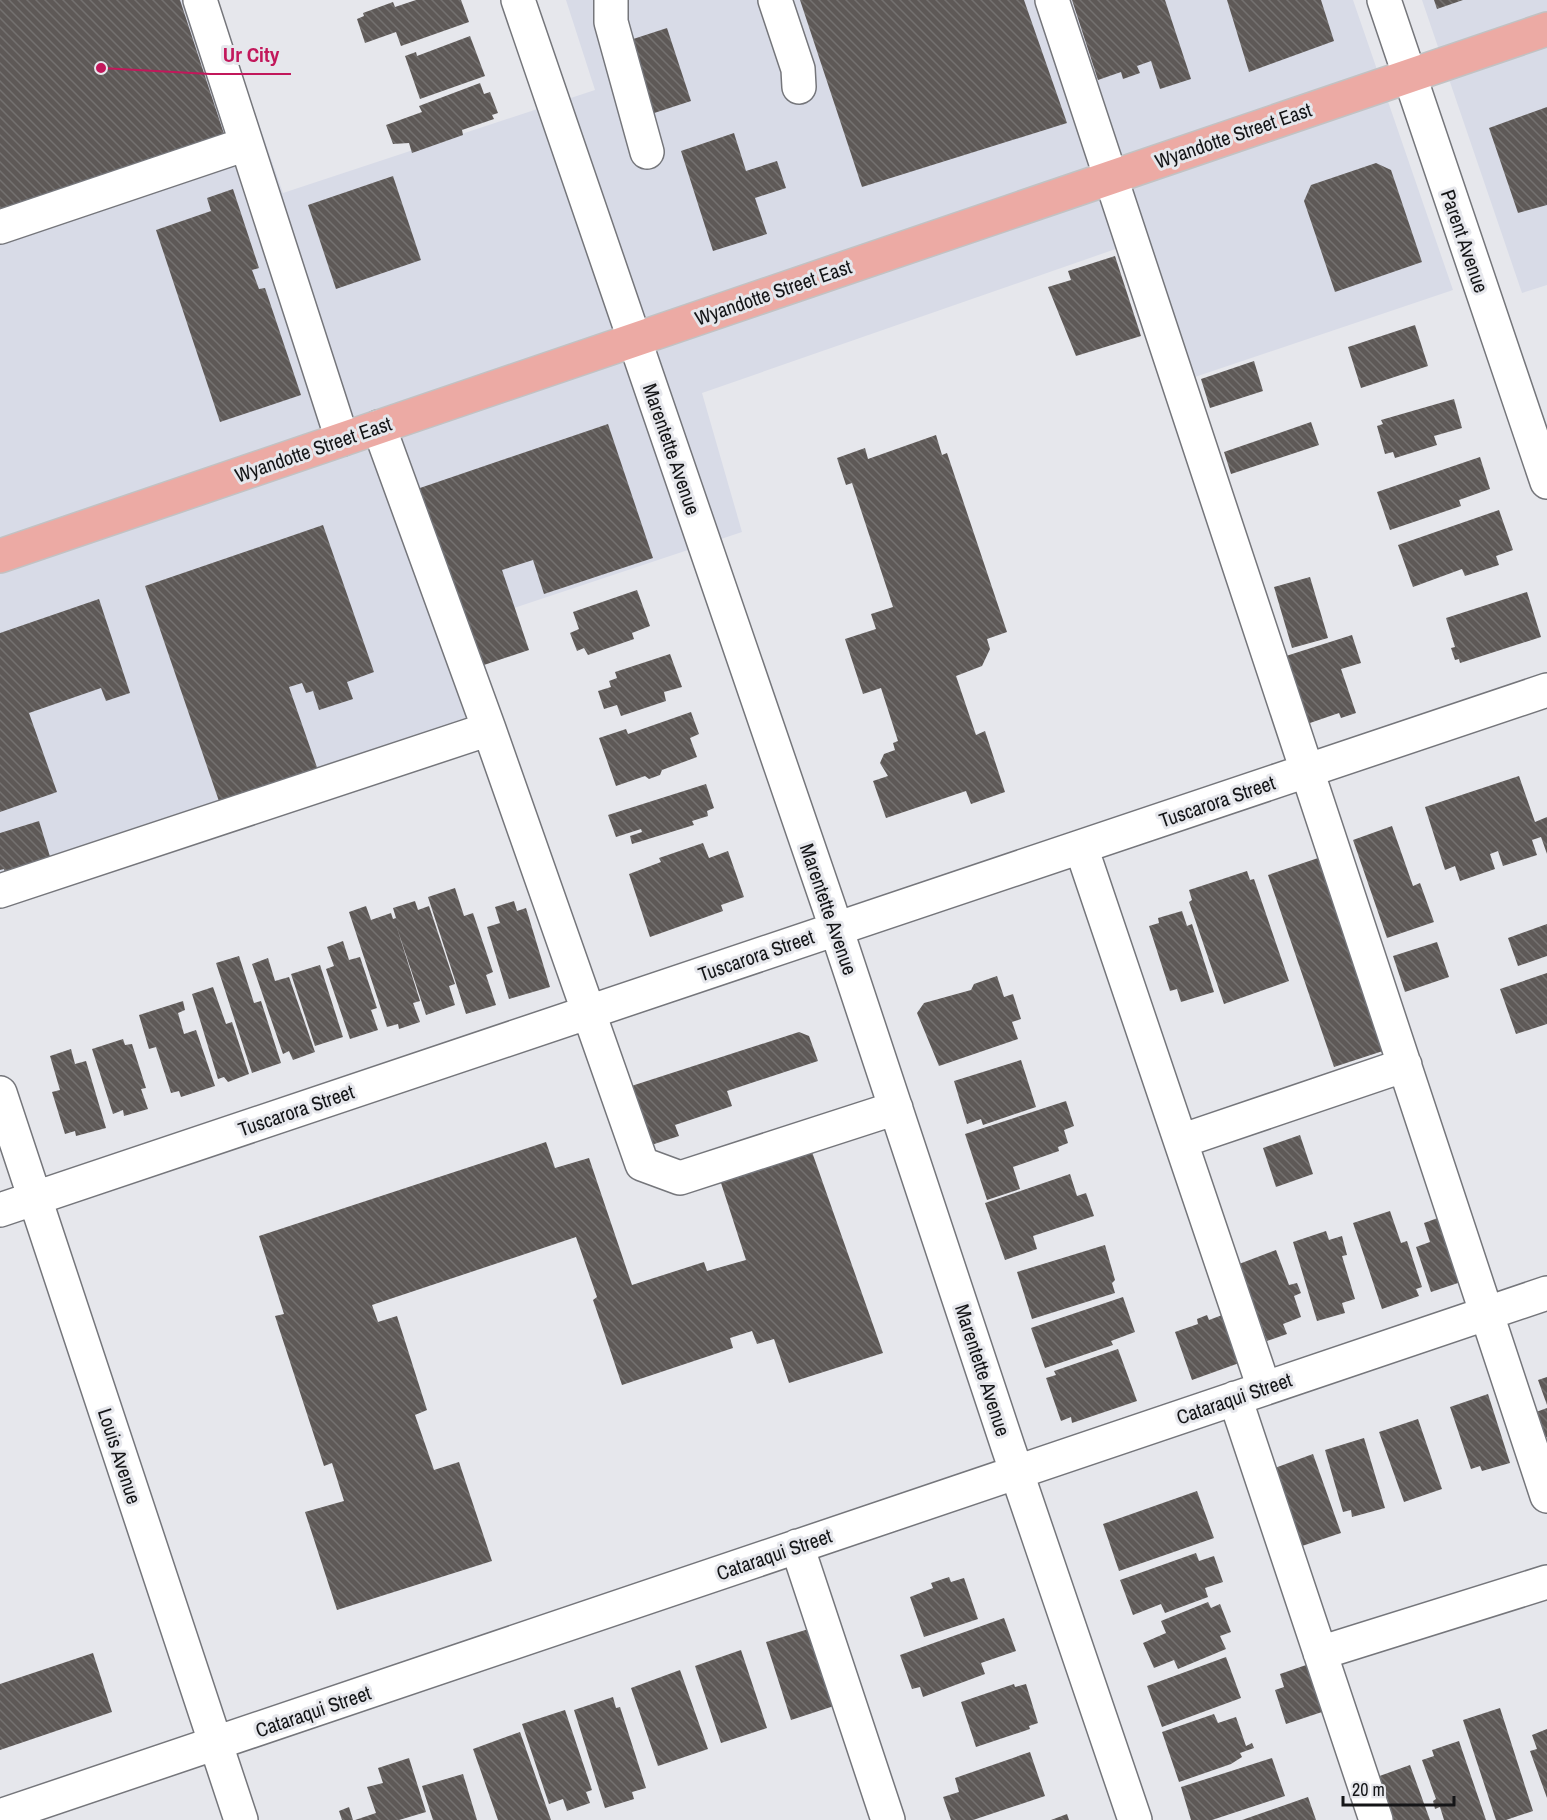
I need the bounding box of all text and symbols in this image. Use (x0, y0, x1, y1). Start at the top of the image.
callout: Ur City (210, 35, 291, 74)
text: Ur City (223, 40, 280, 69)
street label: Wyandotte Street East (1151, 95, 1315, 174)
street label: Parent Avenue (1435, 186, 1495, 296)
street label: Wyandotte Street East (691, 252, 855, 331)
street label: Marentette Avenue (637, 380, 707, 518)
street label: Wyandotte Street East (231, 409, 395, 488)
street label: Tuscarora Street (1156, 768, 1279, 833)
street label: Marentette Avenue (794, 840, 864, 978)
street label: Tuscarora Street (695, 922, 818, 987)
street label: Tuscarora Street (235, 1077, 358, 1142)
street label: Marentette Avenue (949, 1300, 1017, 1440)
street label: Cataraqui Street (1173, 1366, 1296, 1430)
street label: Louis Avenue (92, 1405, 148, 1507)
street label: Cataraqui Street (713, 1522, 836, 1586)
street label: Cataraqui Street (252, 1679, 375, 1743)
scale bar (1343, 1769, 1454, 1807)
text: 20 m (1352, 1777, 1385, 1802)

